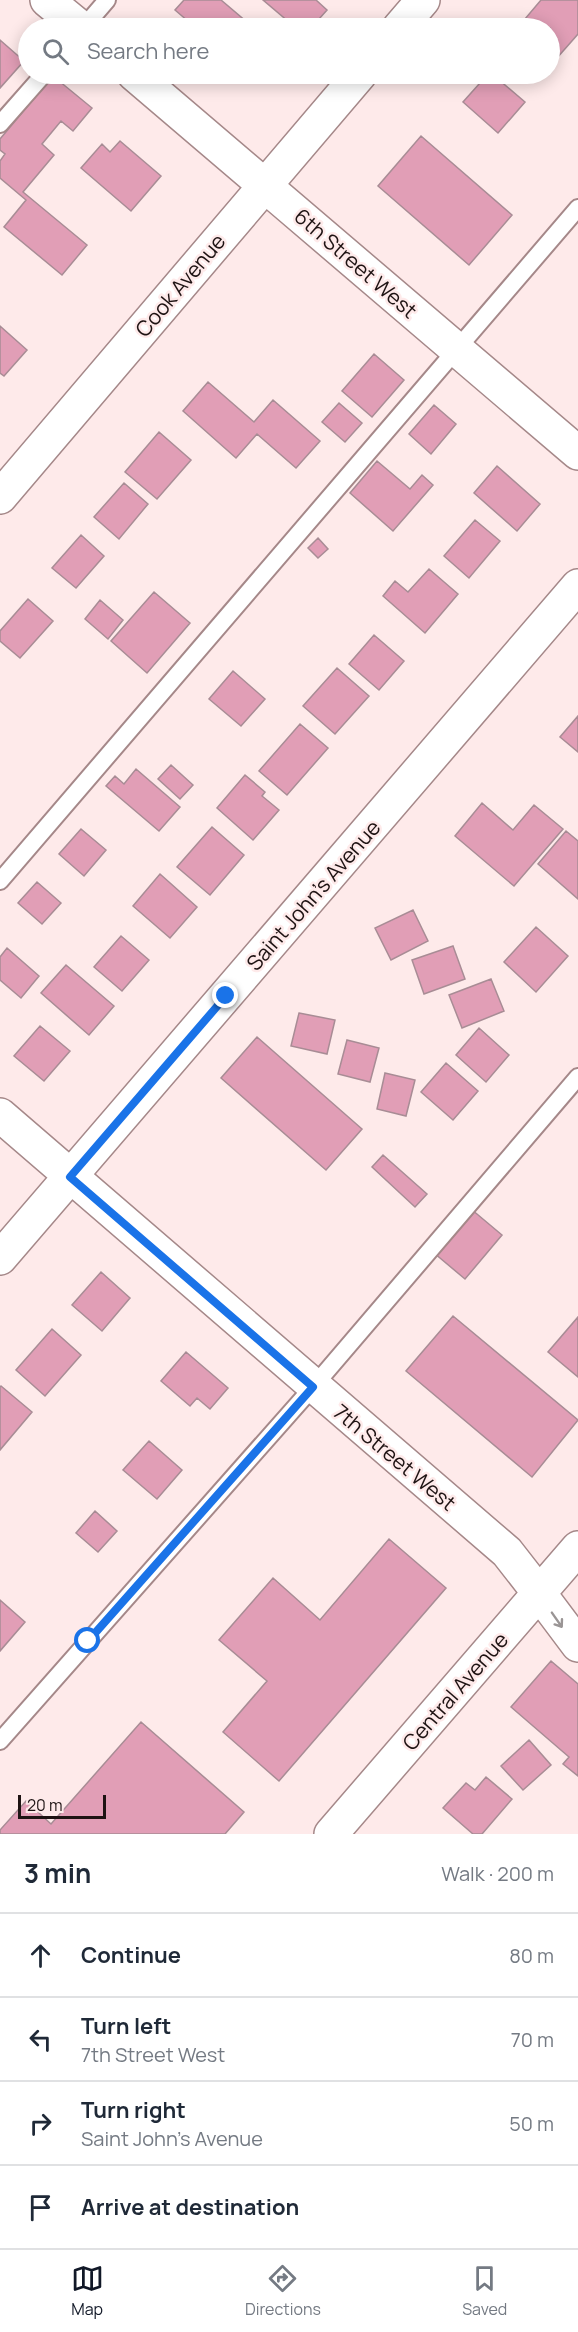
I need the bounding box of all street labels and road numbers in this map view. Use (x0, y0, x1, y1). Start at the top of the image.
street label: 6th Street West (289, 202, 423, 324)
street label: Cook Avenue (129, 228, 231, 342)
street label: Saint John's Avenue (240, 814, 386, 976)
street label: 7th Street West (328, 1398, 462, 1516)
street label: Central Avenue (396, 1626, 514, 1756)

